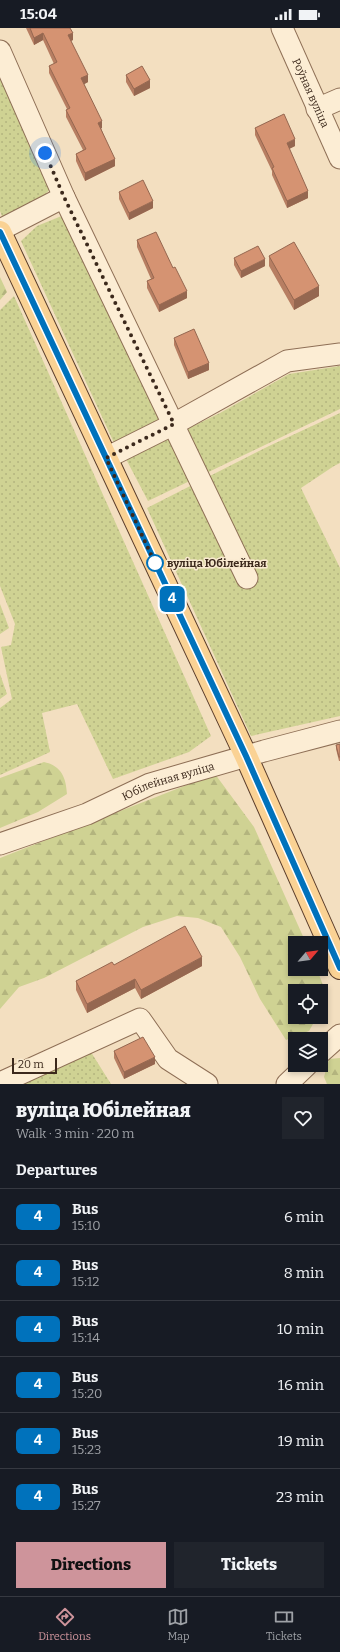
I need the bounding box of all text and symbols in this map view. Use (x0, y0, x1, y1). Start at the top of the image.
text: 15:04 (20, 5, 57, 23)
street label: Роўная вуліца (290, 56, 332, 129)
your location (35, 143, 55, 163)
marker: вуліца Юбілейная (146, 554, 164, 572)
place label: вуліца Юбілейная (167, 557, 267, 570)
line badge: 4 (159, 586, 185, 612)
text: 4 (168, 590, 176, 607)
street label: Юбілейная вуліца (120, 759, 216, 803)
north arrow (288, 936, 328, 976)
map controls (288, 936, 328, 1072)
button: locate (288, 984, 328, 1024)
button: layers (288, 1032, 328, 1072)
scale bar (12, 1056, 57, 1075)
text: 20 m (18, 1058, 44, 1071)
button: heart (282, 1097, 324, 1139)
text: вуліца Юбілейная (16, 1099, 191, 1122)
text: Walk · 3 min · 220 m (16, 1126, 134, 1141)
text: Departures (16, 1161, 97, 1179)
text: Bus (72, 1200, 98, 1218)
text: 4 (34, 1208, 42, 1225)
text: 6 min (284, 1208, 324, 1226)
text: 15:10 (72, 1218, 101, 1233)
text: Bus (72, 1256, 98, 1274)
text: 4 (34, 1264, 42, 1281)
text: 8 min (284, 1264, 324, 1282)
text: 15:12 (72, 1274, 99, 1289)
text: Bus (72, 1312, 98, 1330)
text: 4 (34, 1320, 42, 1337)
text: 10 min (277, 1320, 324, 1338)
text: 15:14 (72, 1330, 100, 1345)
text: Bus (72, 1368, 98, 1386)
text: 4 (34, 1376, 42, 1393)
text: 16 min (278, 1376, 324, 1394)
text: 15:20 (72, 1386, 102, 1401)
text: Bus (72, 1424, 98, 1442)
text: 4 (34, 1432, 42, 1449)
text: 19 min (278, 1432, 324, 1450)
text: 15:23 (72, 1442, 101, 1457)
text: Bus (72, 1480, 98, 1498)
text: 4 (34, 1488, 42, 1505)
text: 23 min (276, 1488, 324, 1506)
text: 15:27 (72, 1498, 100, 1513)
button: Directions (16, 1542, 166, 1588)
button: Tickets (174, 1542, 324, 1588)
tab: Directions (38, 1606, 91, 1643)
tab: Map (167, 1606, 190, 1643)
tab: Tickets (266, 1606, 302, 1643)

